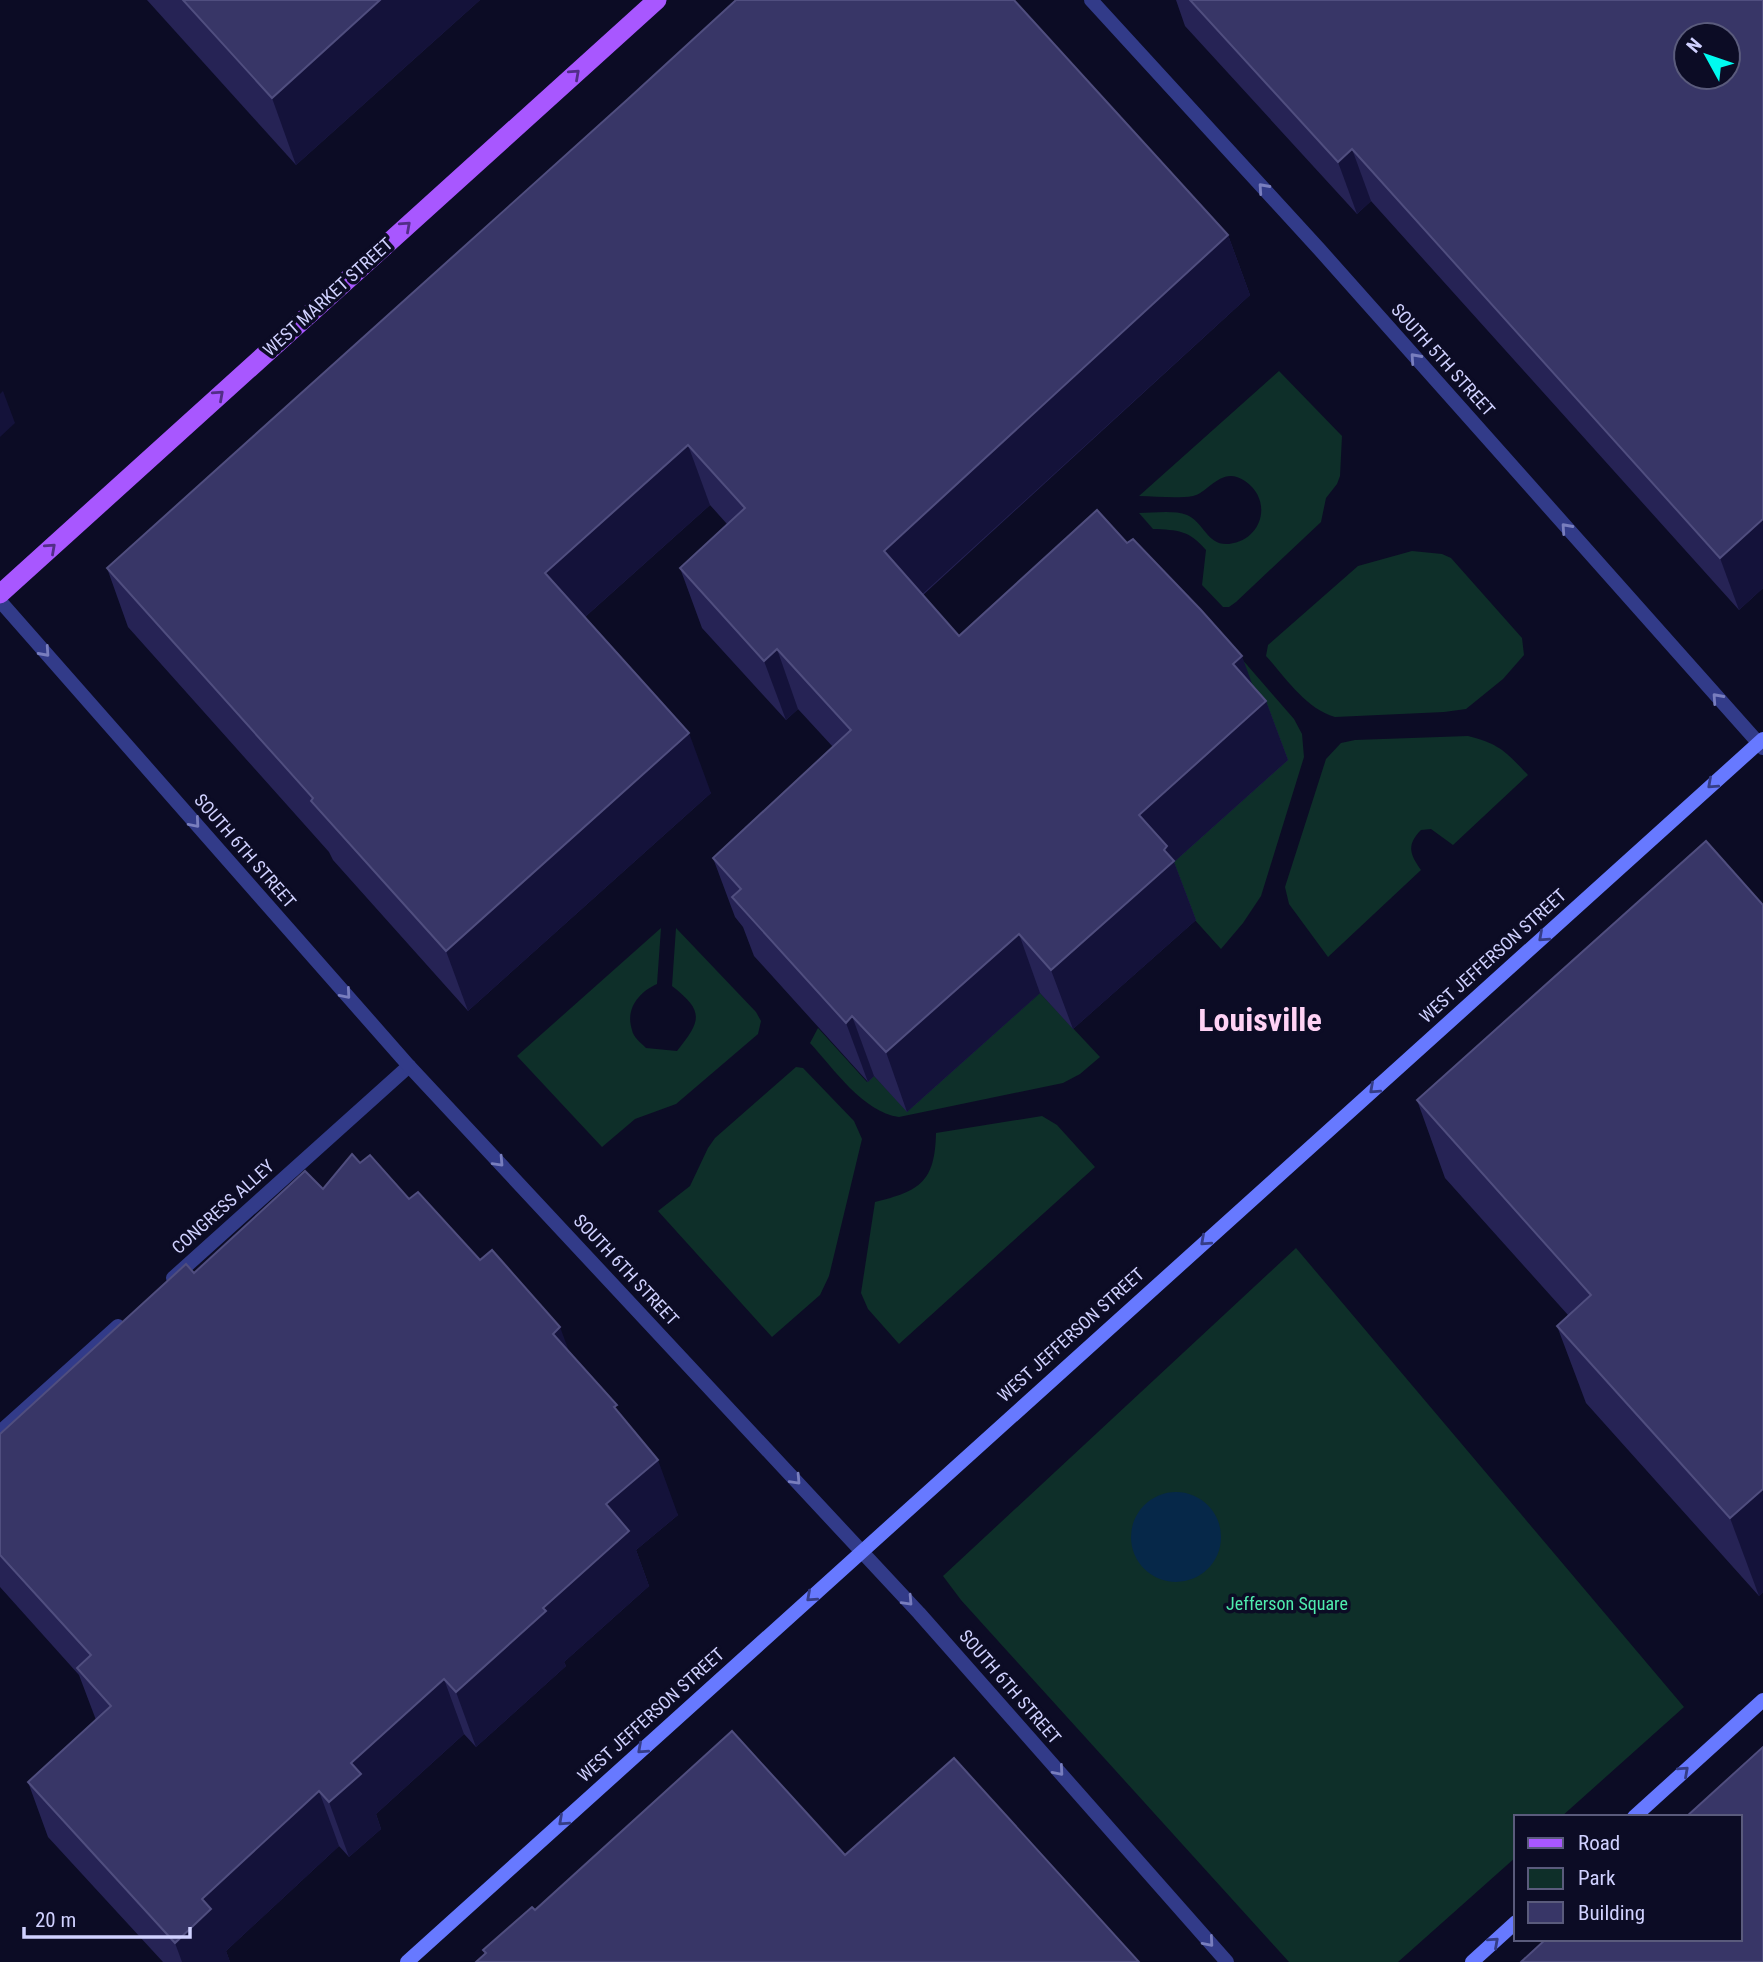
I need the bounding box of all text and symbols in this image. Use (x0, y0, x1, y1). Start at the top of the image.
north arrow (1672, 21, 1742, 91)
text: N (1682, 34, 1707, 57)
one-way arrow (567, 70, 580, 82)
one-way arrow (1259, 183, 1271, 196)
one-way arrow (398, 222, 411, 235)
street label: WEST MARKET STREET (259, 233, 397, 360)
street label: SOUTH 5TH STREET (1387, 299, 1499, 420)
one-way arrow (1411, 353, 1423, 366)
one-way arrow (211, 391, 224, 404)
one-way arrow (1562, 523, 1574, 536)
one-way arrow (43, 544, 56, 557)
one-way arrow (37, 644, 49, 657)
one-way arrow (1713, 693, 1725, 706)
one-way arrow (1707, 776, 1720, 789)
street label: SOUTH 6TH STREET (190, 789, 301, 912)
one-way arrow (187, 815, 199, 828)
street label: WEST JEFFERSON STREET (1415, 884, 1570, 1027)
one-way arrow (1538, 929, 1551, 941)
one-way arrow (337, 986, 350, 999)
district label: Louisville (1198, 1001, 1322, 1039)
one-way arrow (1369, 1081, 1382, 1093)
one-way arrow (490, 1154, 503, 1167)
street label: CONGRESS ALLEY (167, 1155, 278, 1258)
street label: SOUTH 6TH STREET (570, 1210, 683, 1330)
one-way arrow (1200, 1233, 1213, 1245)
street label: WEST JEFFERSON STREET (993, 1263, 1148, 1406)
one-way arrow (788, 1472, 801, 1485)
one-way arrow (806, 1589, 819, 1601)
one-way arrow (900, 1593, 913, 1606)
park label: Jefferson Square (1226, 1593, 1348, 1614)
street label: SOUTH 6TH STREET (955, 1625, 1066, 1748)
street label: WEST JEFFERSON STREET (573, 1643, 728, 1786)
one-way arrow (637, 1741, 650, 1754)
one-way arrow (1051, 1763, 1063, 1776)
one-way arrow (1676, 1767, 1689, 1779)
one-way arrow (558, 1812, 571, 1825)
legend (1514, 1815, 1742, 1941)
text: Road (1578, 1831, 1620, 1855)
text: Park (1578, 1866, 1616, 1890)
scale bar (24, 1896, 191, 1940)
text: Building (1578, 1901, 1645, 1925)
text: 20 m (35, 1908, 76, 1932)
one-way arrow (1201, 1934, 1213, 1947)
one-way arrow (1486, 1938, 1499, 1950)

